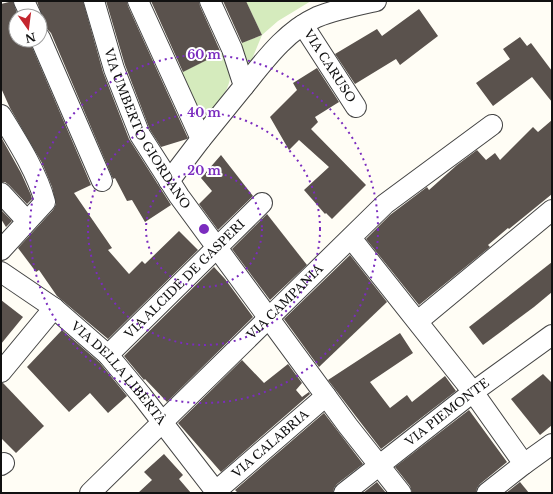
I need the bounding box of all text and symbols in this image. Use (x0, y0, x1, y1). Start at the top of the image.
north arrow (8, 8, 48, 48)
street label: VIA CARUSO (300, 26, 359, 105)
text: N (23, 30, 37, 46)
street label: VIA UMBERTO GIORDANO (101, 45, 194, 212)
text: 60 m (187, 47, 222, 62)
text: 40 m (187, 105, 221, 120)
text: 20 m (187, 163, 221, 178)
street label: VIA ALCIDE DE GASPERI (121, 216, 248, 342)
centre of rings (197, 222, 211, 236)
street label: VIA CAMPANIA (243, 261, 326, 343)
street label: VIA DELLA LIBERTÀ (67, 318, 171, 428)
street label: VIA PIEMONTE (401, 375, 492, 450)
street label: VIA CALABRIA (228, 406, 312, 481)

